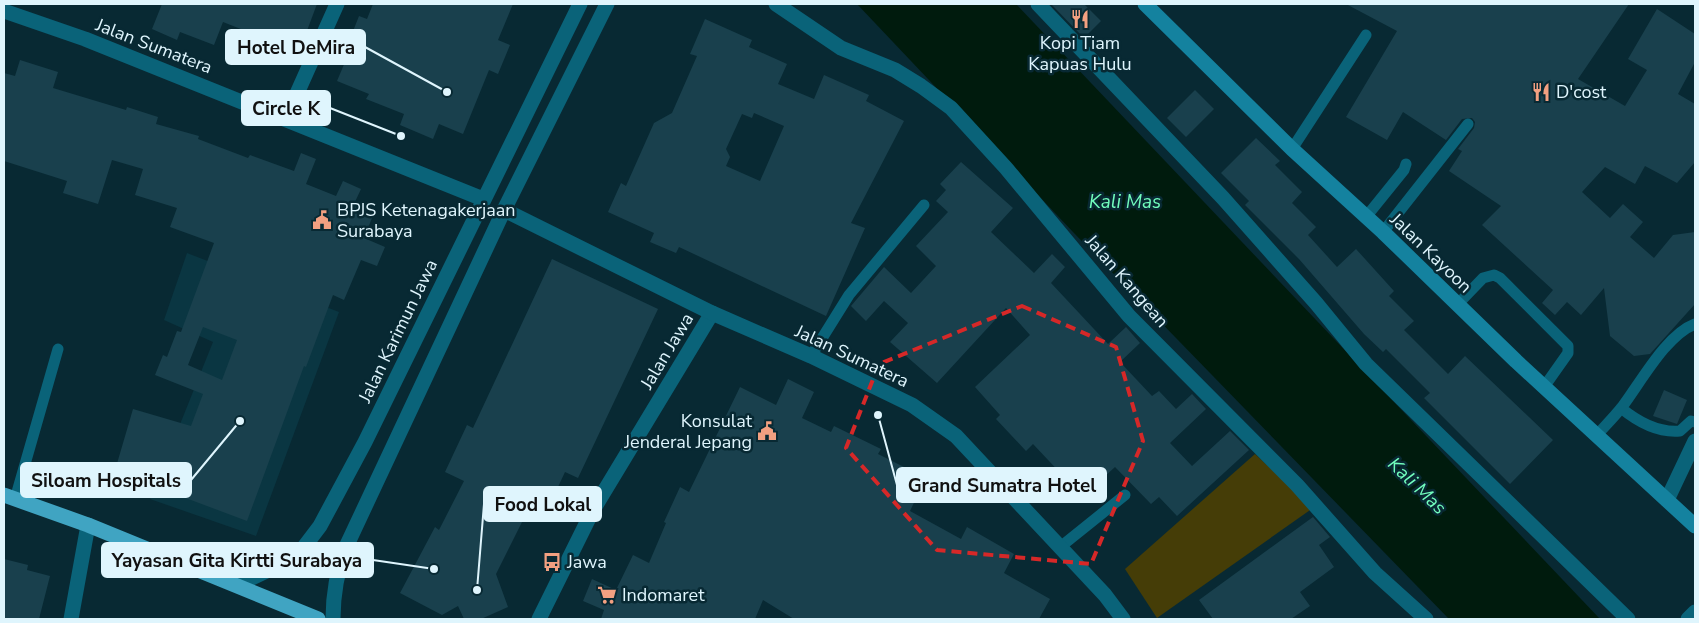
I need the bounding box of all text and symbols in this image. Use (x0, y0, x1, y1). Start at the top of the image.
restaurant icon: Kopi Tiam Kapuas Hulu (1069, 8, 1091, 30)
street label: Jalan Sumatera (91, 12, 216, 79)
callout: Hotel DeMira (226, 30, 365, 64)
place label: Kopi Tiam Kapuas Hulu (1028, 31, 1132, 76)
text: Hotel DeMira (237, 35, 355, 61)
place label: D'cost (1556, 80, 1607, 104)
restaurant icon: D'cost (1530, 81, 1552, 103)
callout: Circle K (242, 91, 330, 125)
text: Circle K (252, 96, 321, 122)
water label: Kali Mas (1089, 189, 1161, 215)
place label: BPJS Ketenagakerjaan Surabaya (337, 198, 516, 243)
street label: Jalan Kayoon (1384, 207, 1477, 298)
public building icon: BPJS Ketenagakerjaan Surabaya (311, 209, 333, 231)
street label: Jalan Kangean (1079, 229, 1174, 333)
street label: Jalan Karimun Jawa (352, 255, 443, 408)
street label: Jalan Jawa (634, 308, 699, 394)
street label: Jalan Sumatera (790, 319, 913, 393)
place label: Konsulat Jenderal Jepang (623, 409, 753, 454)
public building icon: Konsulat Jenderal Jepang (756, 420, 778, 442)
water label: Kali Mas (1382, 452, 1452, 520)
callout: Siloam Hospitals (21, 463, 191, 497)
text: Siloam Hospitals (31, 468, 181, 494)
callout: Grand Sumatra Hotel (897, 468, 1106, 502)
text: Grand Sumatra Hotel (908, 473, 1096, 499)
callout: Food Lokal (484, 487, 601, 521)
text: Food Lokal (495, 492, 591, 518)
callout: Yayasan Gita Kirtti Surabaya (102, 543, 373, 577)
text: Yayasan Gita Kirtti Surabaya (111, 548, 362, 574)
place label: Jawa (566, 550, 607, 574)
bus stop icon: Jawa (541, 551, 563, 573)
place label: Indomaret (622, 583, 705, 607)
supermarket icon: Indomaret (596, 584, 618, 606)

